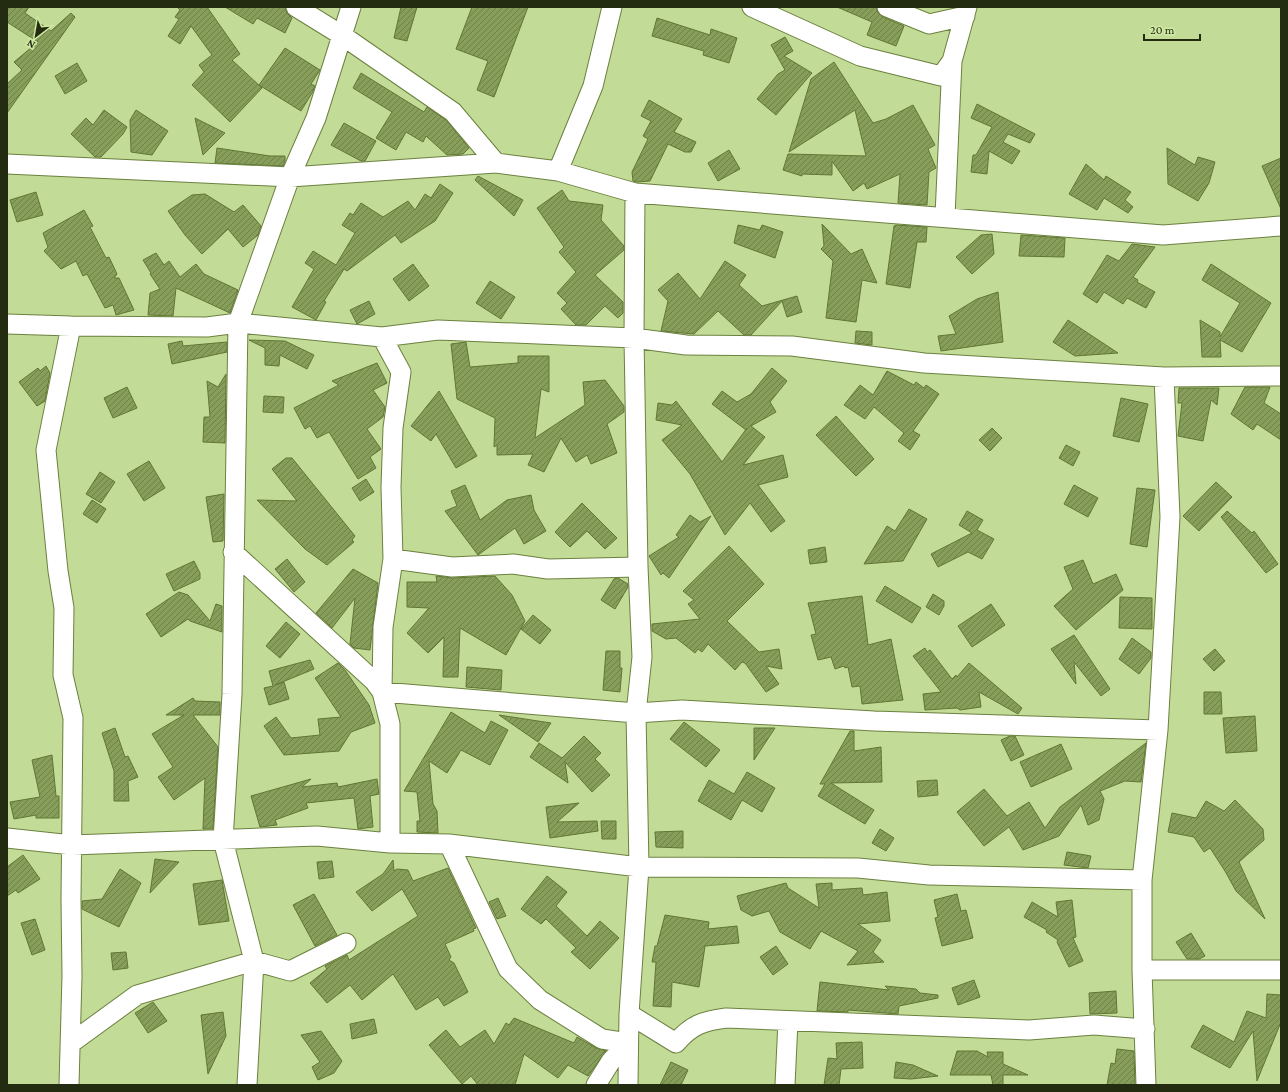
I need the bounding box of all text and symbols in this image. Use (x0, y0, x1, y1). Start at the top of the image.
north arrow (16, 16, 56, 56)
scale bar (1144, 16, 1200, 42)
text: 20 m (1150, 23, 1175, 37)
text: N (24, 37, 37, 52)

